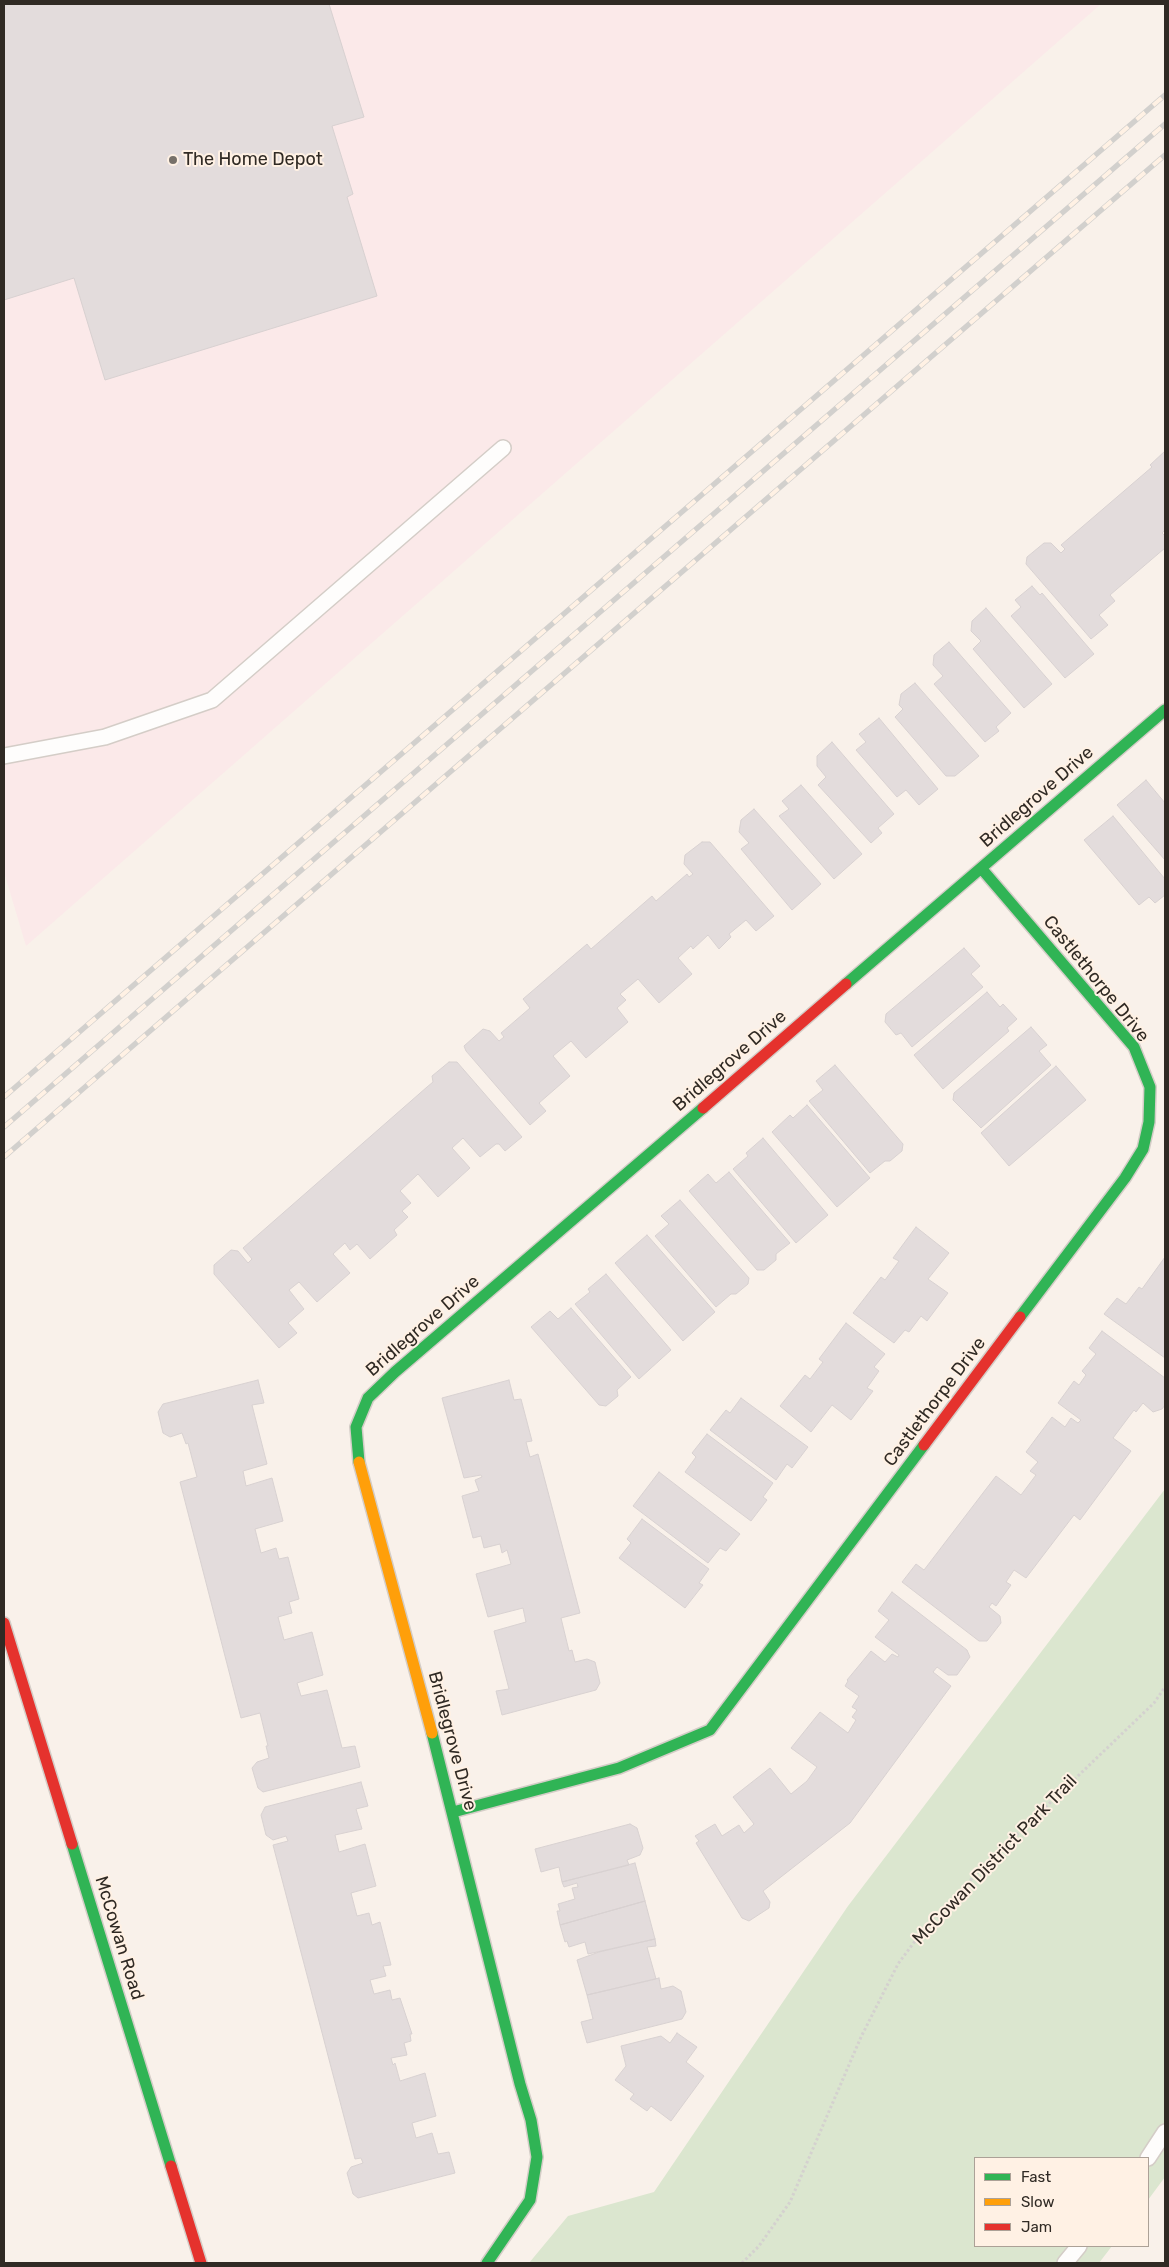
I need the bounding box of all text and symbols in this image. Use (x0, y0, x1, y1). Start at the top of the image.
place label: The Home Depot (183, 149, 323, 171)
marker: The Home Depot (167, 154, 179, 166)
street label: Bridlegrove Drive (976, 742, 1098, 852)
street label: Castlethorpe Drive (1038, 911, 1154, 1047)
street label: Bridlegrove Drive (669, 1006, 791, 1116)
street label: Bridlegrove Drive (362, 1271, 484, 1381)
street label: Castlethorpe Drive (879, 1333, 991, 1471)
street label: Bridlegrove Drive (423, 1669, 481, 1813)
street label: McCowan District Park Trail (908, 1771, 1082, 1949)
street label: McCowan Road (90, 1873, 148, 2003)
legend (974, 2157, 1149, 2247)
text: Fast (1021, 2168, 1051, 2186)
text: Slow (1021, 2193, 1054, 2211)
text: Jam (1021, 2218, 1052, 2236)

